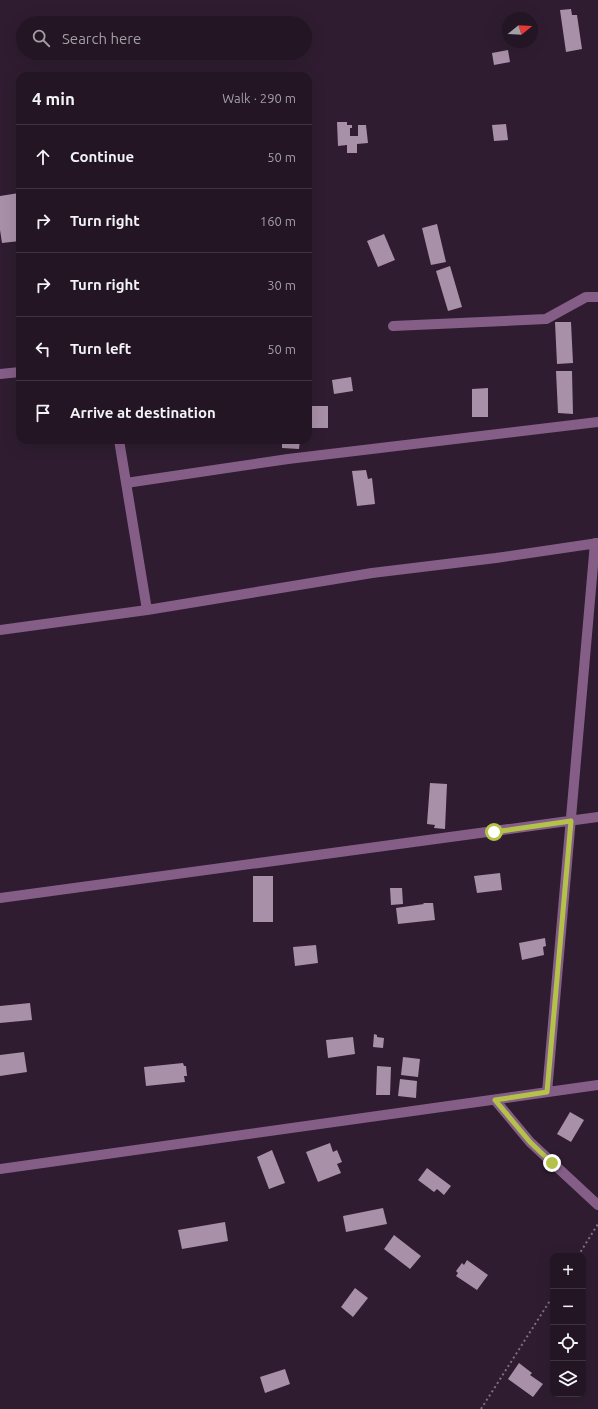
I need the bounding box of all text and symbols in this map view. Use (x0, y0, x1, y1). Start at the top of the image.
north arrow (502, 12, 538, 48)
search box (16, 16, 312, 60)
icon: search (30, 27, 52, 49)
text: Search here (62, 30, 141, 47)
text: 4 min (32, 89, 75, 108)
text: Walk · 290 m (222, 91, 296, 105)
icon: ahead (32, 146, 54, 168)
text: Continue (70, 148, 134, 165)
text: 50 m (267, 150, 296, 164)
icon: right (32, 210, 54, 232)
text: Turn right (70, 212, 140, 229)
text: 160 m (260, 214, 296, 228)
icon: right (32, 274, 54, 296)
text: Turn right (70, 276, 140, 293)
text: 30 m (267, 278, 296, 292)
icon: left (32, 338, 54, 360)
text: Turn left (70, 340, 131, 357)
text: 50 m (267, 342, 296, 356)
icon: arrive (32, 402, 54, 424)
text: Arrive at destination (70, 404, 216, 421)
route start (485, 823, 503, 841)
route end (543, 1154, 561, 1172)
map controls (550, 1253, 586, 1397)
button: + (550, 1253, 586, 1289)
button: − (550, 1289, 586, 1325)
button: locate (550, 1325, 586, 1361)
button: layers (550, 1361, 586, 1397)

